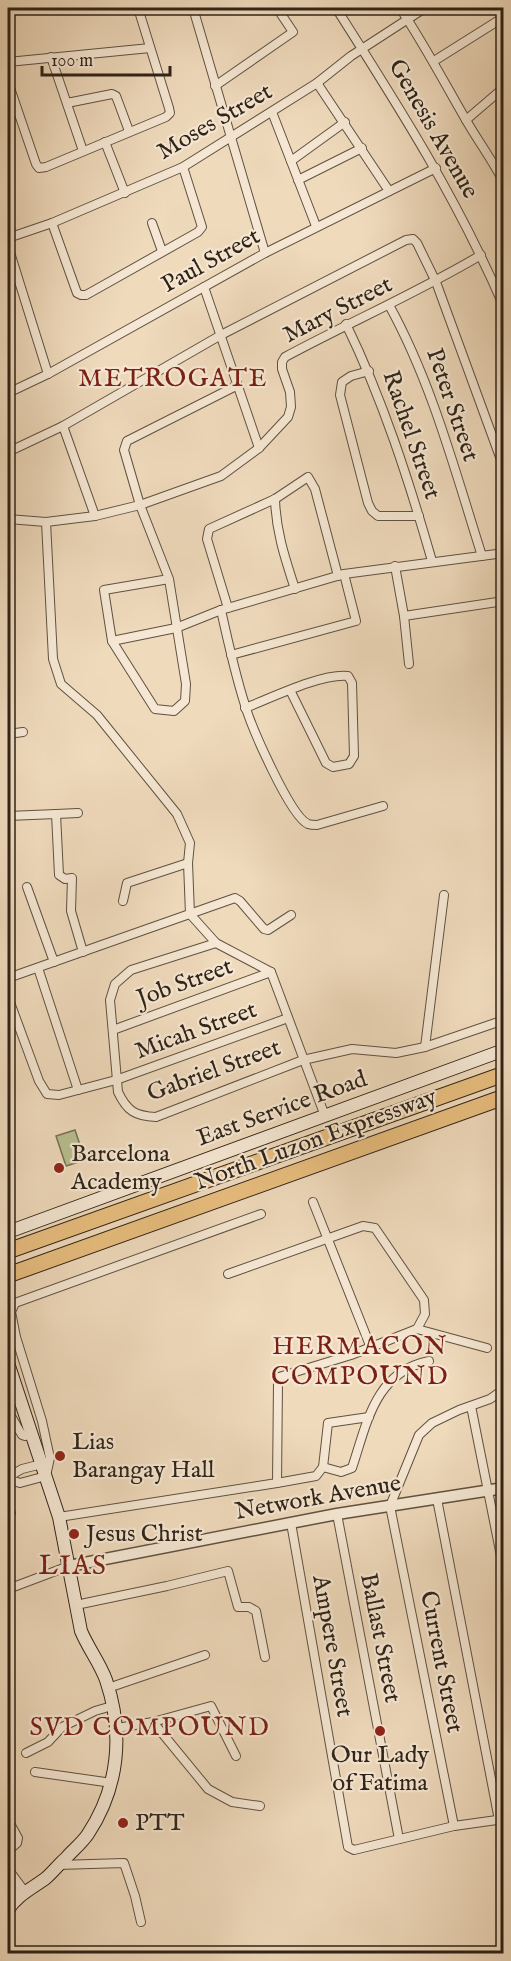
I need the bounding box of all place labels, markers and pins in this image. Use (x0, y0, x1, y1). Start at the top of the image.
place label: Barcelona Academy (70, 1139, 170, 1198)
marker: Barcelona Academy (52, 1161, 66, 1175)
place label: Lias Barangay Hall (72, 1427, 215, 1486)
marker: Lias Barangay Hall (53, 1449, 67, 1463)
place label: Jesus Christ (83, 1519, 203, 1550)
marker: Jesus Christ (67, 1527, 81, 1541)
marker: Our Lady of Fatima (373, 1724, 387, 1738)
place label: Our Lady of Fatima (331, 1740, 429, 1799)
place label: PTT (135, 1808, 185, 1839)
marker: PTT (116, 1816, 130, 1830)

